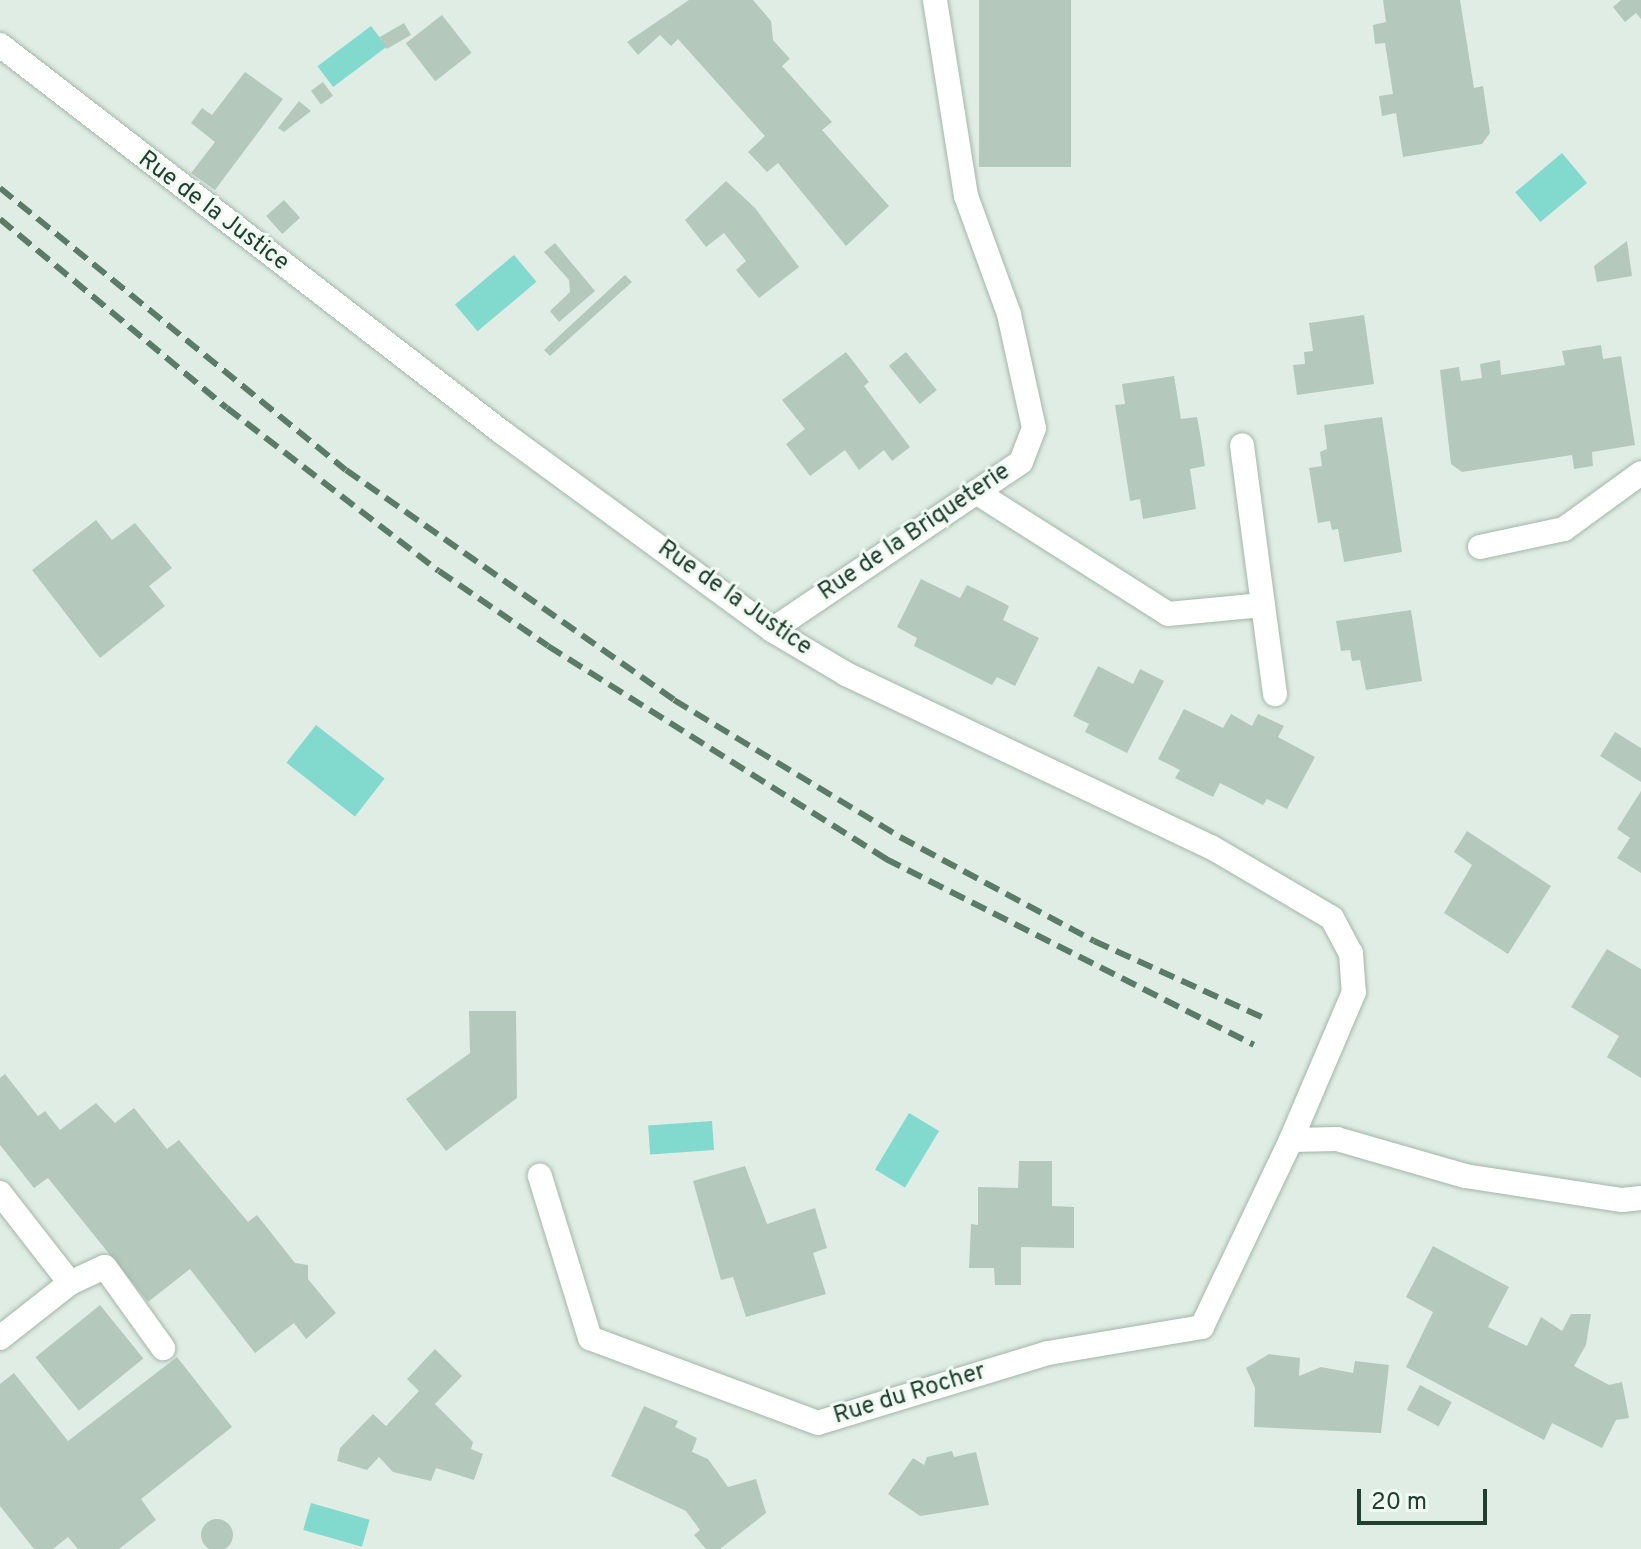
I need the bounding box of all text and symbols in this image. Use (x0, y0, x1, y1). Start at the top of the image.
street label: Rue de la Justice (132, 146, 294, 278)
street label: Rue de la Briqueterie (814, 458, 1016, 608)
street label: Rue de la Justice (651, 535, 817, 663)
street label: Rue du Rocher (830, 1358, 990, 1432)
scale bar (1361, 1473, 1491, 1523)
text: 20 m (1371, 1488, 1427, 1518)

